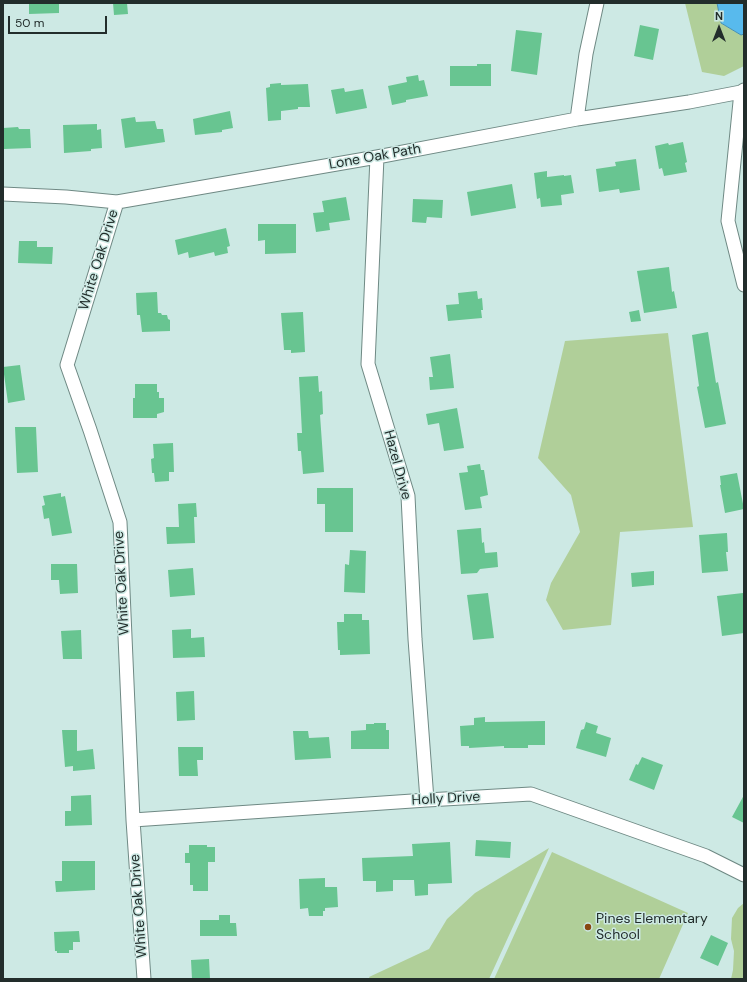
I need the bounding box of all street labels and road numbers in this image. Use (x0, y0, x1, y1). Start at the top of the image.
street label: Lone Oak Path (328, 141, 422, 173)
street label: White Oak Drive (76, 208, 122, 312)
street label: Hazel Drive (380, 428, 414, 502)
street label: White Oak Drive (111, 530, 133, 636)
street label: Holly Drive (411, 789, 481, 809)
street label: White Oak Drive (127, 853, 151, 959)

